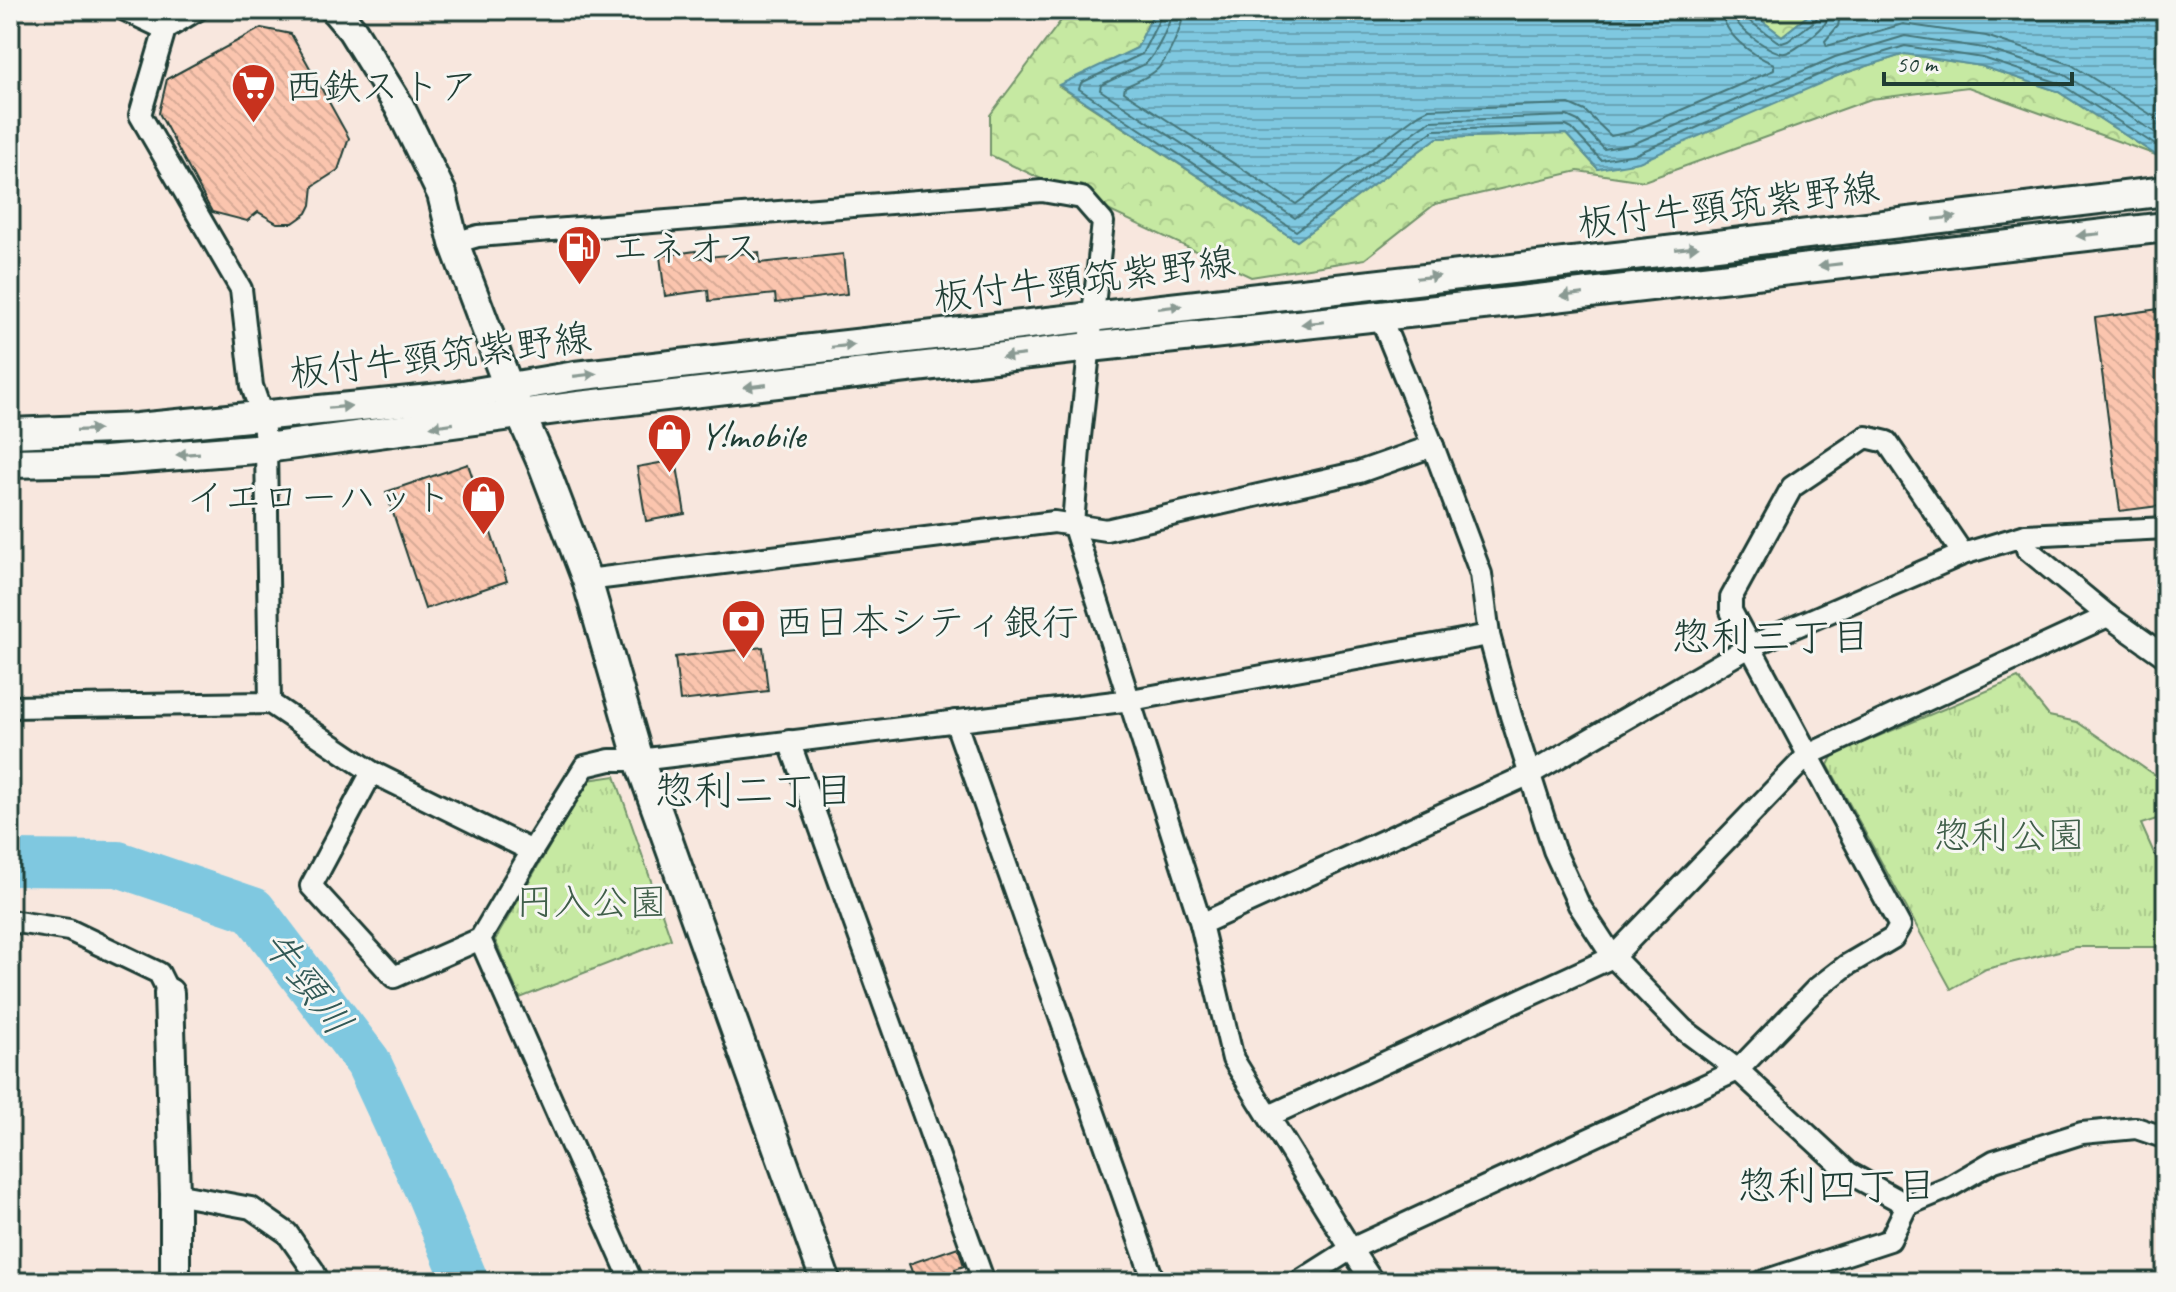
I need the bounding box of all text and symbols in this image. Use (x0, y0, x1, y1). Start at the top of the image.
scale bar (1884, 36, 2072, 86)
text: 50 m (1896, 49, 1939, 79)
supermarket icon: 西鉄ストア (230, 62, 278, 125)
place label: 西鉄ストア (285, 63, 478, 110)
street label: 板付牛頸筑紫野線 (1574, 164, 1882, 247)
one-way arrow (1933, 211, 1958, 224)
fuel station icon: エネオス (556, 224, 604, 287)
place label: エネオス (611, 225, 761, 272)
one-way arrow (2076, 229, 2101, 242)
street label: 板付牛頸筑紫野線 (930, 238, 1238, 321)
one-way arrow (1675, 242, 1700, 255)
one-way arrow (1817, 259, 1842, 272)
one-way arrow (1416, 271, 1441, 284)
one-way arrow (1559, 289, 1584, 302)
one-way arrow (1158, 300, 1183, 313)
street label: 板付牛頸筑紫野線 (286, 314, 594, 397)
one-way arrow (1301, 317, 1326, 330)
one-way arrow (831, 339, 856, 352)
one-way arrow (1000, 350, 1025, 363)
one-way arrow (573, 368, 598, 381)
one-way arrow (742, 379, 767, 392)
one-way arrow (328, 401, 353, 414)
shop icon: Y!mobile (645, 411, 693, 474)
place label: Y!mobile (700, 412, 808, 459)
one-way arrow (429, 419, 454, 432)
one-way arrow (76, 423, 101, 436)
one-way arrow (175, 448, 200, 461)
shop icon: イエローハット (459, 473, 507, 536)
place label: イエローハット (186, 474, 452, 521)
bank icon: 西日本シティ銀行 (720, 598, 768, 661)
place label: 西日本シティ銀行 (775, 599, 1079, 646)
district label: 惣利三丁目 (1671, 612, 1871, 662)
district label: 惣利二丁目 (654, 766, 854, 816)
park label: 惣利公園 (1933, 812, 2085, 859)
park label: 円入公園 (515, 879, 667, 926)
water label: 牛頸川 (251, 920, 363, 1046)
district label: 惣利四丁目 (1737, 1161, 1937, 1211)

